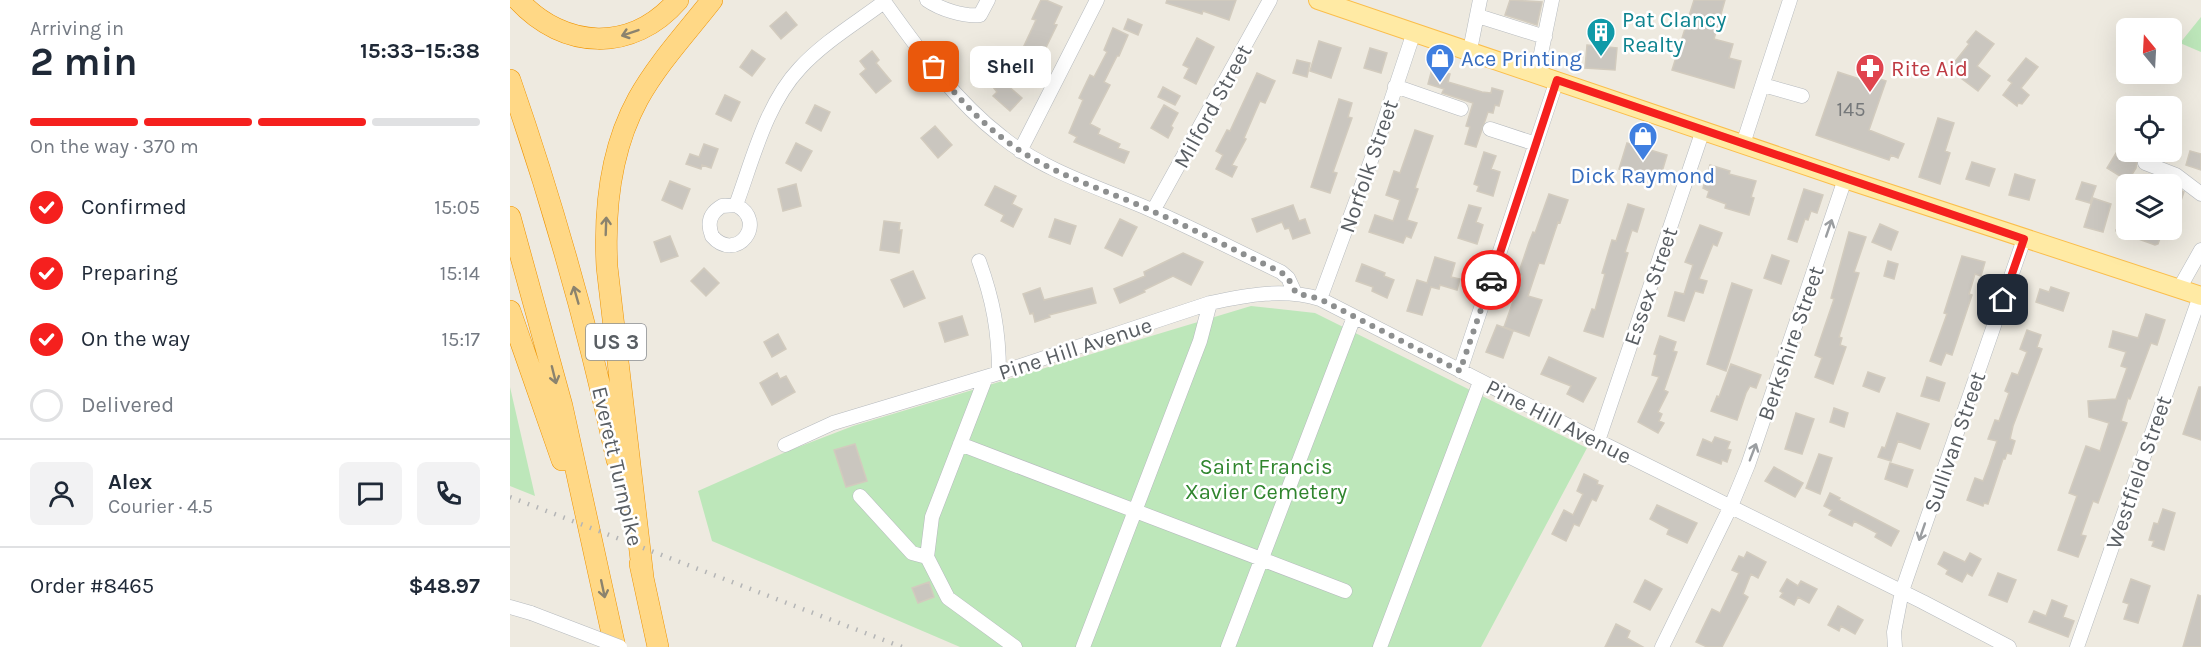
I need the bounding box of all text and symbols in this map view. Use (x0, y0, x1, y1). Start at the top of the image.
place label: Pat Clancy Realty (1622, 7, 1726, 58)
building icon: Pat Clancy Realty (1585, 16, 1617, 58)
text: Arriving in (30, 17, 124, 40)
north arrow (2116, 18, 2182, 84)
map controls (2116, 18, 2182, 240)
one-way arrow (621, 28, 640, 39)
text: 15:33–15:38 (360, 38, 480, 64)
text: 2 min (30, 39, 138, 85)
street label: Milford Street (1168, 40, 1258, 173)
pin (908, 41, 959, 92)
shop icon: Ace Printing (1424, 42, 1456, 84)
callout: Shell (970, 46, 1051, 88)
place label: Ace Printing (1461, 46, 1583, 72)
icon: bag (917, 50, 950, 83)
pharmacy icon: Rite Aid (1854, 52, 1886, 94)
text: Shell (987, 55, 1035, 78)
place label: Rite Aid (1891, 56, 1968, 82)
street label: Norfolk Street (1334, 96, 1404, 236)
button: locate (2116, 96, 2182, 162)
house number: 145 (1836, 98, 1866, 121)
shop icon: Dick Raymond (1627, 120, 1659, 162)
text: On the way · 370 m (30, 135, 199, 158)
place label: Dick Raymond (1571, 163, 1715, 189)
button: layers (2116, 174, 2182, 240)
icon: check (30, 191, 63, 224)
text: Confirmed (81, 194, 187, 220)
text: 15:05 (434, 196, 480, 219)
one-way arrow (600, 217, 611, 237)
one-way arrow (1824, 219, 1835, 238)
street label: Essex Street (1619, 224, 1683, 349)
courier (1461, 250, 1521, 310)
icon: check (30, 257, 63, 290)
text: Preparing (81, 260, 178, 286)
text: 15:14 (440, 262, 480, 285)
street label: Berkshire Street (1752, 263, 1830, 424)
icon: car (1475, 264, 1508, 297)
pin (1977, 274, 2028, 325)
icon: home (1986, 283, 2019, 316)
one-way arrow (570, 286, 581, 305)
street label: Pine Hill Avenue (995, 312, 1155, 386)
icon: check (30, 323, 63, 356)
road number: US 3 (586, 324, 646, 360)
text: On the way (81, 326, 190, 352)
text: 15:17 (441, 328, 480, 351)
one-way arrow (549, 365, 561, 384)
street label: Sullivan Street (1919, 368, 1991, 516)
street label: Pine Hill Avenue (1481, 374, 1636, 470)
street label: Everett Turnpike (586, 384, 648, 549)
text: Delivered (81, 392, 174, 418)
street label: Westfield Street (2101, 392, 2177, 552)
one-way arrow (1748, 443, 1759, 462)
park label: Saint Francis Xavier Cemetery (1185, 454, 1347, 505)
button: person (30, 462, 93, 525)
button: chat (339, 462, 402, 525)
button: phone (417, 462, 480, 525)
text: Alex (108, 469, 152, 495)
text: Courier · 4.5 (108, 495, 213, 518)
one-way arrow (1916, 522, 1927, 541)
text: Order #8465 (30, 573, 154, 599)
text: $48.97 (408, 573, 480, 599)
one-way arrow (598, 579, 609, 599)

